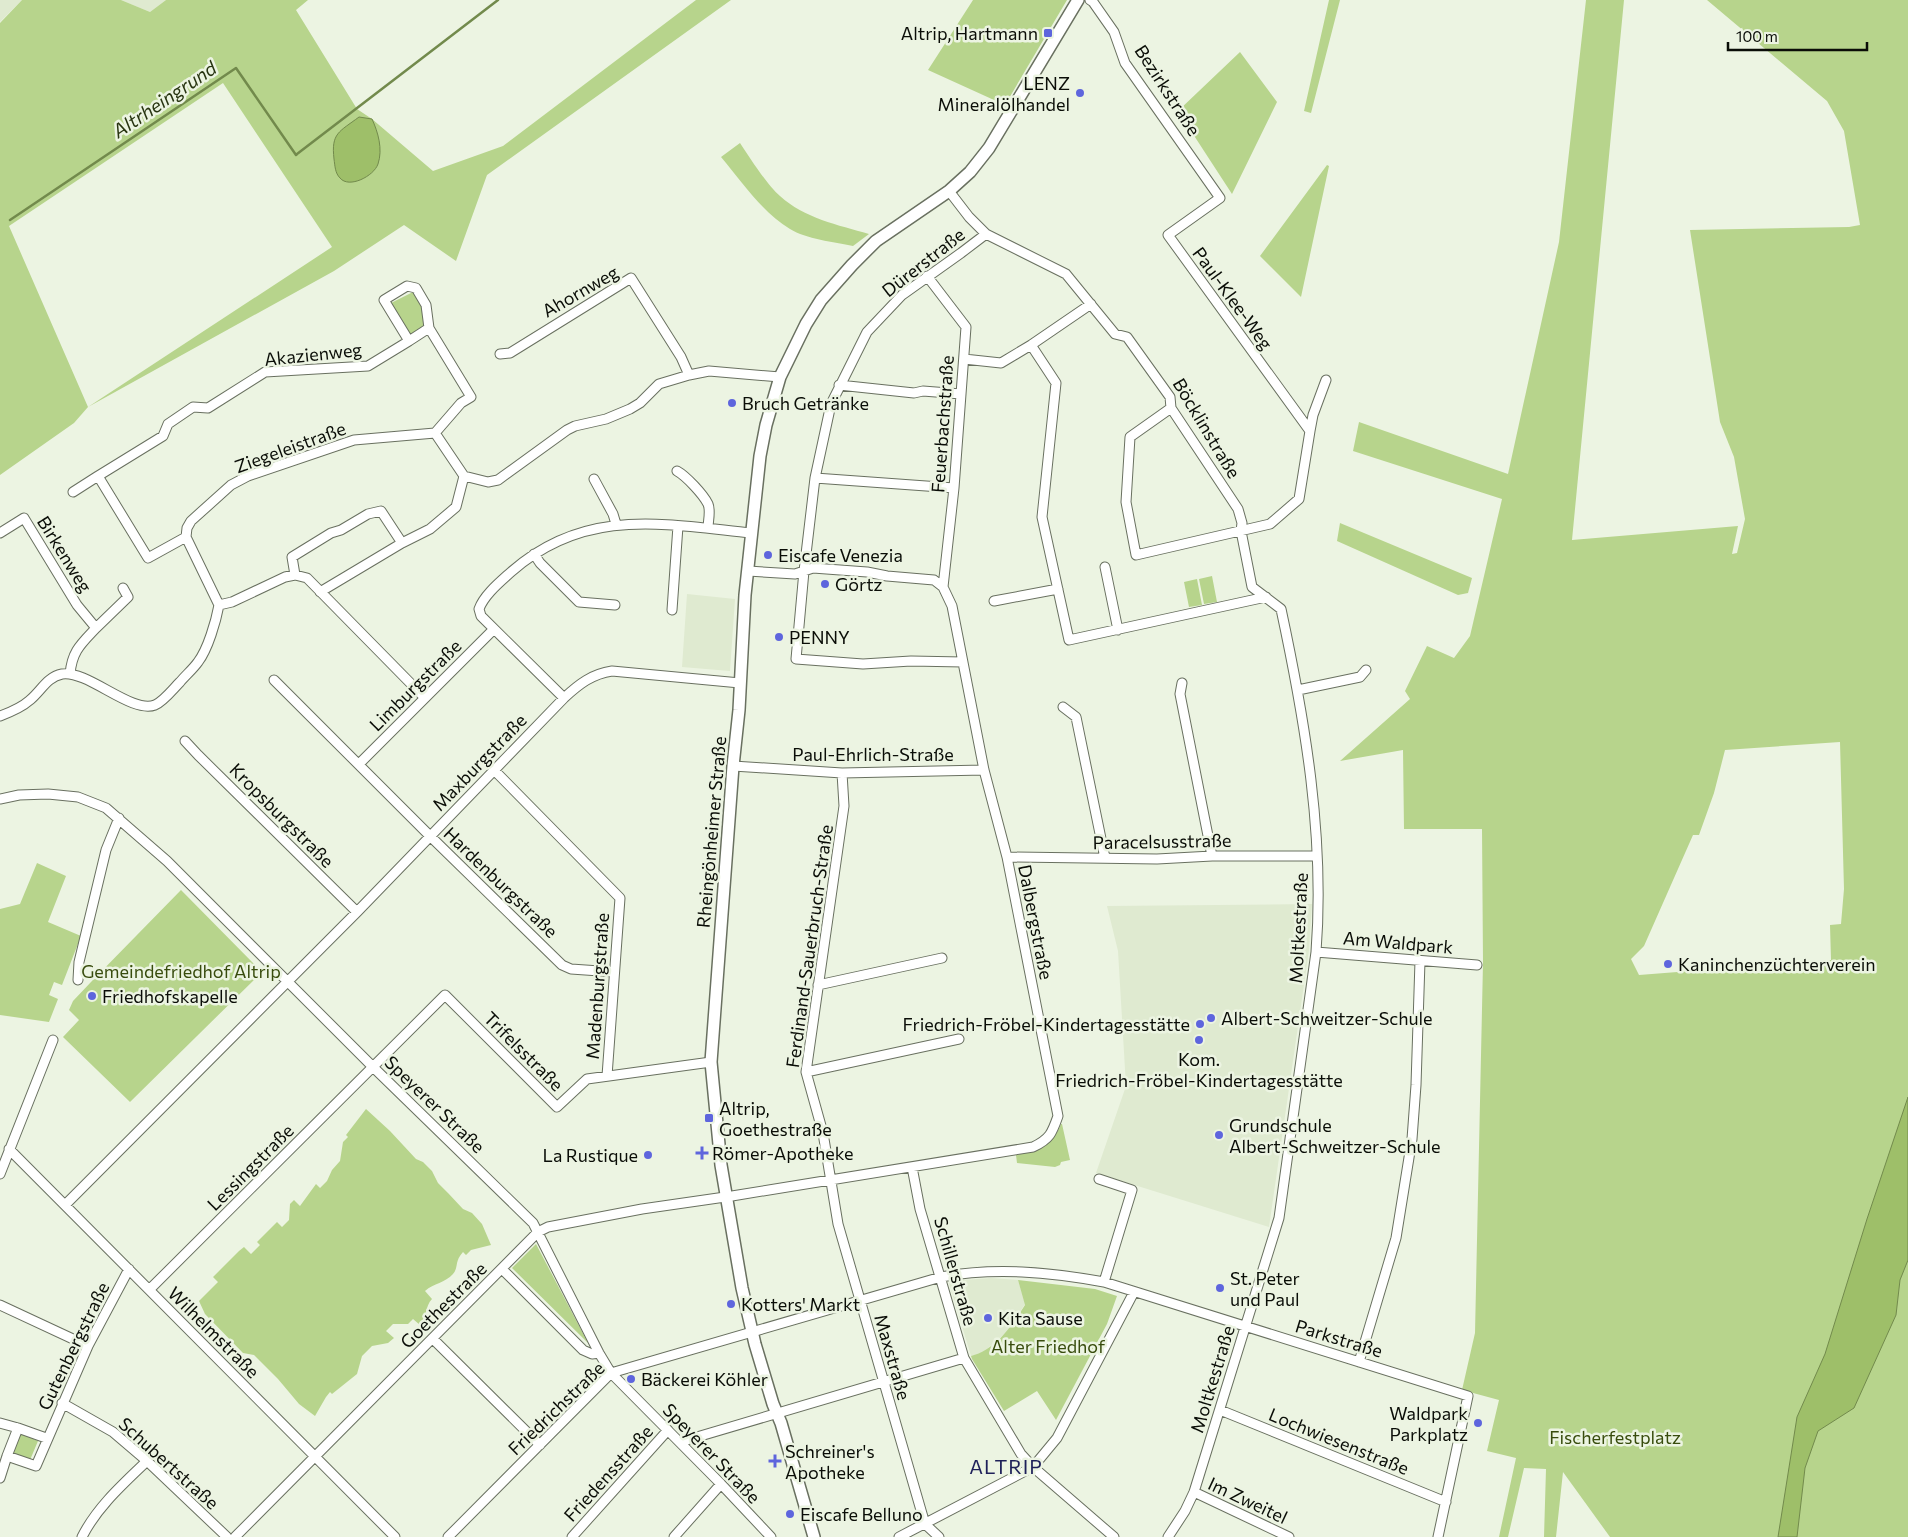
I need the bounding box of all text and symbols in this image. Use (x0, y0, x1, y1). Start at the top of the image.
scale bar (1728, 20, 1867, 52)
place label: Altrip, Hartmann (901, 22, 1038, 44)
marker: Altrip, Hartmann (1042, 27, 1054, 39)
text: 100 m (1736, 27, 1778, 45)
street label: Bezirkstraße (1130, 40, 1206, 140)
water label: Altrheingrund (107, 55, 221, 143)
place label: LENZ Mineralölhandel (938, 72, 1070, 115)
marker: LENZ Mineralölhandel (1074, 87, 1086, 99)
street label: Dürerstraße (877, 223, 969, 301)
street label: Paul-Klee-Weg (1188, 242, 1278, 354)
street label: Ahornweg (538, 260, 622, 322)
street label: Akazienweg (263, 338, 363, 370)
street label: Feuerbachstraße (926, 355, 958, 493)
street label: Böcklinstraße (1168, 374, 1246, 482)
place label: Bruch Getränke (742, 392, 869, 414)
marker: Bruch Getränke (726, 397, 738, 409)
street label: Ziegeleistraße (232, 417, 348, 477)
street label: Birkenweg (33, 512, 97, 596)
place label: Eiscafe Venezia (778, 544, 903, 566)
marker: Eiscafe Venezia (762, 549, 774, 561)
place label: Görtz (835, 573, 883, 595)
marker: Görtz (819, 578, 831, 590)
place label: PENNY (789, 626, 850, 648)
marker: PENNY (773, 631, 785, 643)
street label: Limburgstraße (365, 635, 465, 735)
street label: Maxburgstraße (427, 709, 531, 815)
street label: Rheingönheimer Straße (692, 735, 730, 929)
street label: Paul-Ehrlich-Straße (792, 743, 954, 765)
street label: Kropsburgstraße (225, 758, 339, 872)
street label: Hardenburgstraße (439, 822, 563, 942)
street label: Ferdinand-Sauerbruch-Straße (781, 823, 837, 1069)
street label: Paracelsusstraße (1092, 829, 1232, 853)
street label: Dalbergstraße (1014, 863, 1058, 981)
street label: Moltkestraße (1284, 872, 1312, 984)
street label: Madenburgstraße (581, 912, 613, 1060)
street label: Am Waldpark (1342, 926, 1454, 958)
place label: Kaninchenzüchterverein (1678, 953, 1876, 975)
marker: Kaninchenzüchterverein (1662, 958, 1674, 970)
park label: Gemeindefriedhof Altrip (81, 960, 281, 982)
place label: Friedhofskapelle (102, 985, 238, 1007)
marker: Friedhofskapelle (86, 990, 98, 1002)
street label: Trifelsstraße (480, 1007, 568, 1095)
place label: Albert-Schweitzer-Schule (1221, 1007, 1433, 1029)
marker: Albert-Schweitzer-Schule (1205, 1012, 1217, 1024)
place label: Friedrich-Fröbel-Kindertagesstätte (902, 1013, 1190, 1035)
marker: Friedrich-Fröbel-Kindertagesstätte (1194, 1018, 1206, 1030)
marker: Kom. Friedrich-Fröbel-Kindertagesstätte (1193, 1034, 1205, 1046)
place label: Kom. Friedrich-Fröbel-Kindertagesstätte (1055, 1048, 1343, 1091)
street label: Speyerer Straße (380, 1051, 490, 1157)
place label: Altrip, Goethestraße (719, 1097, 832, 1140)
marker: Altrip, Goethestraße (703, 1112, 715, 1124)
place label: Grundschule Albert-Schweitzer-Schule (1229, 1114, 1441, 1157)
street label: Lessingstraße (202, 1119, 298, 1215)
marker: Grundschule Albert-Schweitzer-Schule (1213, 1129, 1225, 1141)
place label: Römer-Apotheke (712, 1142, 854, 1164)
place label: La Rustique (543, 1144, 638, 1166)
marker: Römer-Apotheke (696, 1147, 708, 1159)
marker: La Rustique (642, 1149, 654, 1161)
street label: Schillerstraße (930, 1214, 982, 1328)
street label: Goethestraße (395, 1257, 491, 1353)
place label: St. Peter und Paul (1230, 1267, 1300, 1310)
street label: Gutenbergstraße (32, 1278, 114, 1414)
street label: Wilhelmstraße (164, 1282, 264, 1382)
marker: St. Peter und Paul (1214, 1282, 1226, 1294)
place label: Kotters' Markt (741, 1293, 860, 1315)
marker: Kotters' Markt (725, 1298, 737, 1310)
place label: Kita Sause (998, 1307, 1083, 1329)
street label: Maxstraße (870, 1311, 916, 1403)
marker: Kita Sause (982, 1312, 994, 1324)
street label: Parkstraße (1293, 1314, 1385, 1362)
street label: Moltkestraße (1185, 1323, 1239, 1435)
park label: Alter Friedhof (991, 1335, 1106, 1357)
street label: Friedrichstraße (503, 1357, 609, 1459)
place label: Bäckerei Köhler (641, 1368, 768, 1390)
marker: Bäckerei Köhler (625, 1373, 637, 1385)
street label: Speyerer Straße (659, 1398, 765, 1508)
place label: Waldpark Parkplatz (1389, 1402, 1468, 1445)
street label: Lochwiesenstraße (1266, 1403, 1412, 1479)
street label: Schubertstraße (114, 1412, 224, 1514)
marker: Waldpark Parkplatz (1472, 1417, 1484, 1429)
street label: Friedensstraße (559, 1420, 657, 1526)
park label: Fischerfestplatz (1549, 1426, 1681, 1448)
place label: Schreiner's Apotheke (785, 1440, 875, 1483)
district label: ALTRIP (969, 1454, 1043, 1478)
marker: Schreiner's Apotheke (769, 1455, 781, 1467)
street label: Im Zweitel (1205, 1472, 1291, 1528)
place label: Eiscafe Belluno (800, 1503, 923, 1525)
marker: Eiscafe Belluno (784, 1508, 796, 1520)

